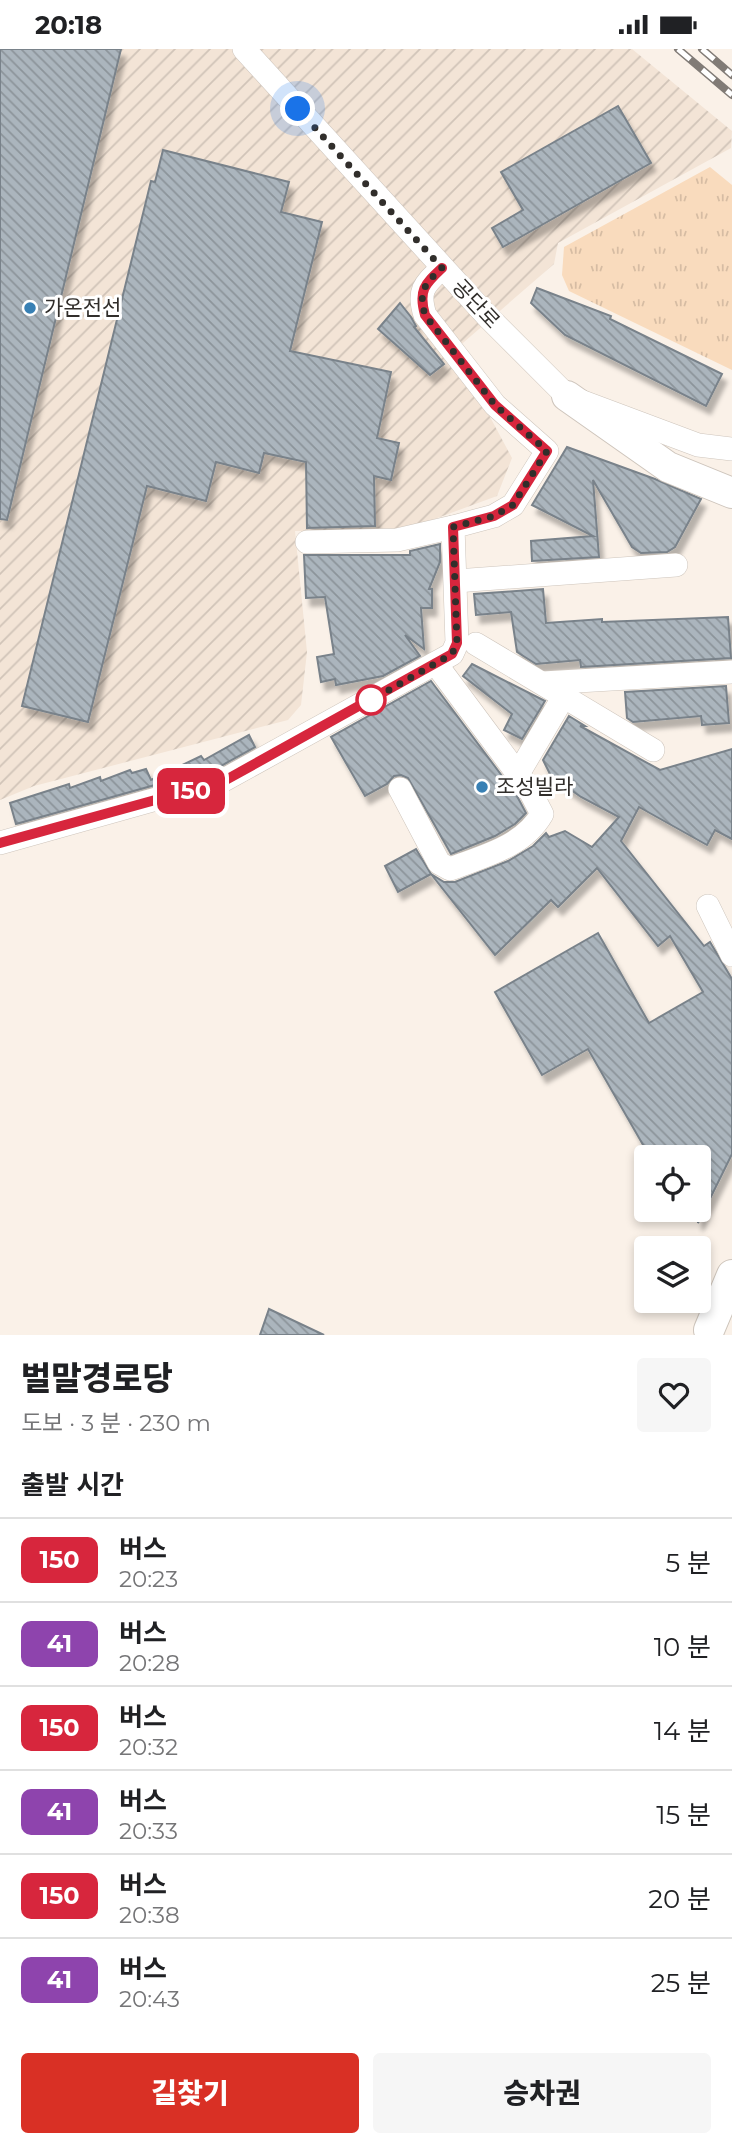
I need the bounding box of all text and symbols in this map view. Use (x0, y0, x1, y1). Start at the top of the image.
text: 20:18 (35, 9, 102, 41)
your location (280, 91, 315, 126)
street label: 공단로 (447, 274, 505, 333)
place label: 가온전선 (44, 295, 121, 320)
marker: 가온전선 (22, 300, 38, 316)
unlabelled marker (356, 685, 386, 715)
line badge: 150 (151, 768, 231, 814)
place label: 조성빌라 (496, 774, 573, 799)
text: 150 (171, 776, 211, 805)
marker: 조성빌라 (474, 779, 490, 795)
map controls (634, 1145, 711, 1313)
button: locate (634, 1145, 711, 1222)
button: layers (634, 1236, 711, 1313)
text: 벌말경로당 (21, 1358, 173, 1398)
button: heart (637, 1358, 711, 1432)
text: 도보 · 3 분 · 230 m (21, 1409, 211, 1437)
text: 출발 시간 (21, 1469, 124, 1501)
text: 버스 (119, 1533, 167, 1565)
text: 150 (40, 1545, 79, 1574)
text: 5 분 (666, 1547, 711, 1579)
text: 20:23 (119, 1565, 178, 1593)
text: 버스 (119, 1617, 167, 1649)
text: 41 (47, 1629, 72, 1658)
text: 10 분 (654, 1631, 711, 1663)
text: 20:28 (119, 1649, 180, 1677)
text: 버스 (119, 1701, 167, 1733)
text: 150 (40, 1713, 79, 1742)
text: 14 분 (654, 1715, 711, 1747)
text: 20:32 (119, 1733, 178, 1761)
text: 버스 (119, 1785, 167, 1817)
text: 41 (47, 1797, 72, 1826)
text: 15 분 (656, 1799, 711, 1831)
text: 20:33 (119, 1817, 178, 1845)
text: 버스 (119, 1869, 167, 1901)
text: 150 (40, 1881, 79, 1910)
text: 20 분 (648, 1883, 711, 1915)
text: 20:38 (119, 1901, 180, 1929)
text: 버스 (119, 1953, 167, 1985)
text: 41 (47, 1965, 72, 1994)
text: 25 분 (651, 1967, 711, 1999)
text: 20:43 (119, 1985, 180, 2013)
button: 길찾기 (21, 2053, 359, 2133)
button: 승차권 (373, 2053, 711, 2133)

